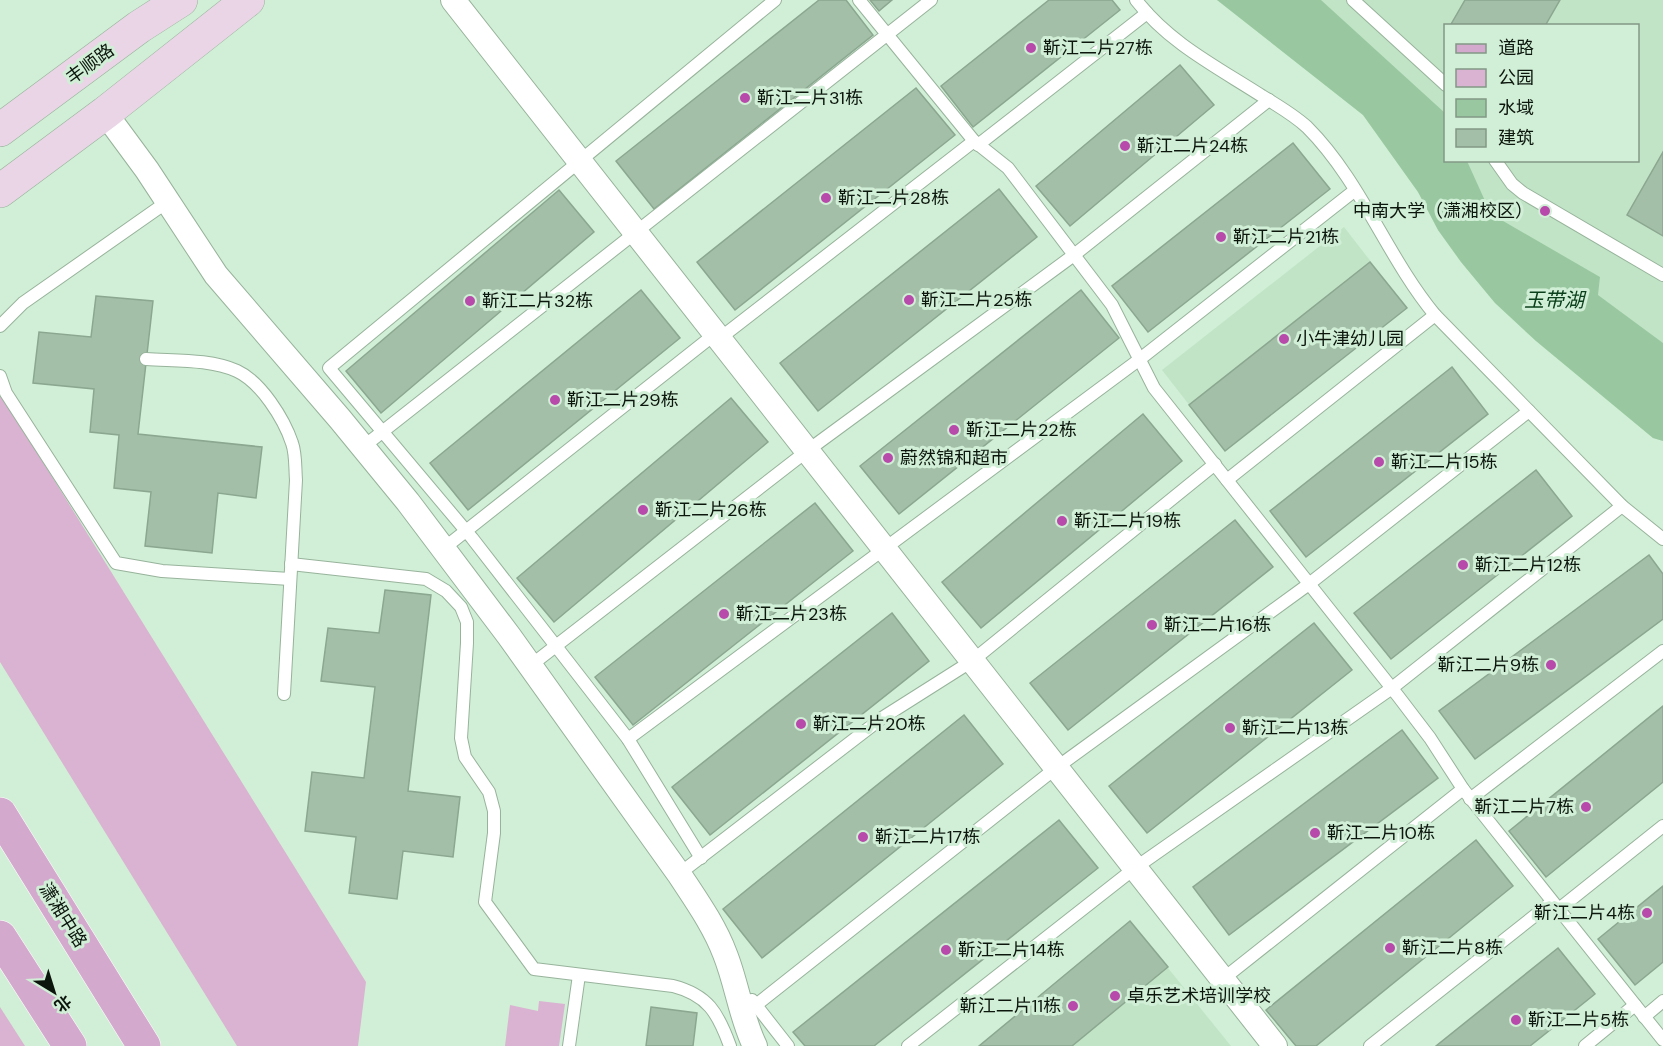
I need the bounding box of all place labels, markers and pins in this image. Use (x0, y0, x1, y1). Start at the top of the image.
place label: 靳江二片27栋 (1043, 36, 1153, 60)
marker: 靳江二片27栋 (1024, 41, 1038, 55)
place label: 靳江二片31栋 (757, 86, 863, 110)
marker: 靳江二片31栋 (738, 91, 752, 105)
place label: 靳江二片24栋 (1137, 134, 1248, 158)
marker: 靳江二片24栋 (1118, 139, 1132, 153)
place label: 靳江二片28栋 (838, 186, 949, 210)
marker: 靳江二片28栋 (819, 191, 833, 205)
place label: 中南大学（潇湘校区） (1353, 199, 1533, 223)
marker: 中南大学（潇湘校区） (1538, 204, 1552, 218)
place label: 靳江二片21栋 (1233, 225, 1339, 249)
marker: 靳江二片21栋 (1214, 230, 1228, 244)
place label: 靳江二片25栋 (921, 288, 1032, 312)
place label: 靳江二片32栋 (482, 289, 593, 313)
marker: 靳江二片25栋 (902, 293, 916, 307)
marker: 靳江二片32栋 (463, 294, 477, 308)
place label: 小牛津幼儿园 (1296, 327, 1404, 351)
marker: 小牛津幼儿园 (1277, 332, 1291, 346)
place label: 靳江二片29栋 (567, 388, 679, 412)
marker: 靳江二片29栋 (548, 393, 562, 407)
place label: 靳江二片22栋 (966, 418, 1077, 442)
marker: 靳江二片22栋 (947, 423, 961, 437)
place label: 蔚然锦和超市 (900, 446, 1008, 470)
place label: 靳江二片15栋 (1391, 450, 1498, 474)
marker: 蔚然锦和超市 (881, 451, 895, 465)
marker: 靳江二片15栋 (1372, 455, 1386, 469)
place label: 靳江二片26栋 (655, 498, 767, 522)
marker: 靳江二片26栋 (636, 503, 650, 517)
place label: 靳江二片19栋 (1074, 509, 1181, 533)
marker: 靳江二片19栋 (1055, 514, 1069, 528)
place label: 靳江二片12栋 (1475, 553, 1581, 577)
marker: 靳江二片12栋 (1456, 558, 1470, 572)
place label: 靳江二片23栋 (736, 602, 847, 626)
marker: 靳江二片23栋 (717, 607, 731, 621)
place label: 靳江二片16栋 (1164, 613, 1271, 637)
marker: 靳江二片16栋 (1145, 618, 1159, 632)
place label: 靳江二片9栋 (1438, 653, 1539, 677)
marker: 靳江二片9栋 (1544, 658, 1558, 672)
place label: 靳江二片20栋 (813, 712, 926, 736)
place label: 靳江二片13栋 (1242, 716, 1348, 740)
marker: 靳江二片20栋 (794, 717, 808, 731)
marker: 靳江二片13栋 (1223, 721, 1237, 735)
place label: 靳江二片7栋 (1474, 795, 1574, 819)
marker: 靳江二片7栋 (1579, 800, 1593, 814)
place label: 靳江二片10栋 (1327, 821, 1435, 845)
place label: 靳江二片17栋 (875, 825, 980, 849)
marker: 靳江二片10栋 (1308, 826, 1322, 840)
marker: 靳江二片17栋 (856, 830, 870, 844)
place label: 靳江二片4栋 (1534, 901, 1635, 925)
marker: 靳江二片4栋 (1640, 906, 1654, 920)
place label: 靳江二片8栋 (1402, 936, 1503, 960)
place label: 靳江二片14栋 (958, 938, 1065, 962)
marker: 靳江二片8栋 (1383, 941, 1397, 955)
marker: 靳江二片14栋 (939, 943, 953, 957)
place label: 卓乐艺术培训学校 (1127, 984, 1271, 1008)
marker: 卓乐艺术培训学校 (1108, 989, 1122, 1003)
place label: 靳江二片11栋 (960, 994, 1061, 1018)
marker: 靳江二片11栋 (1066, 999, 1080, 1013)
place label: 靳江二片5栋 (1528, 1008, 1629, 1032)
marker: 靳江二片5栋 (1509, 1013, 1523, 1027)

